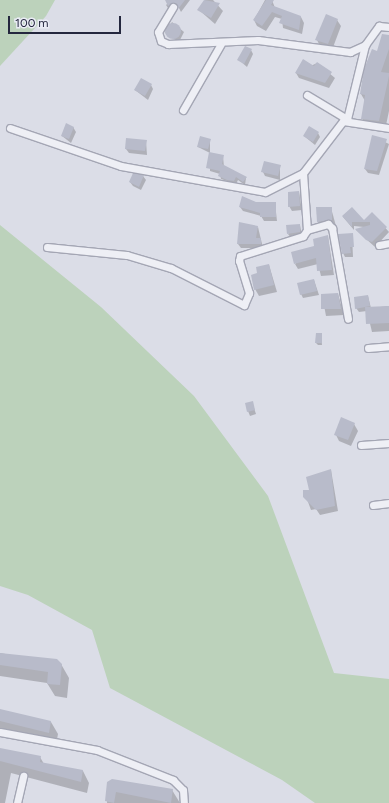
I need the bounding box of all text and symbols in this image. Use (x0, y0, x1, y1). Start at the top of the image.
scale bar (10, 8, 123, 34)
text: 100 m (15, 16, 49, 30)

